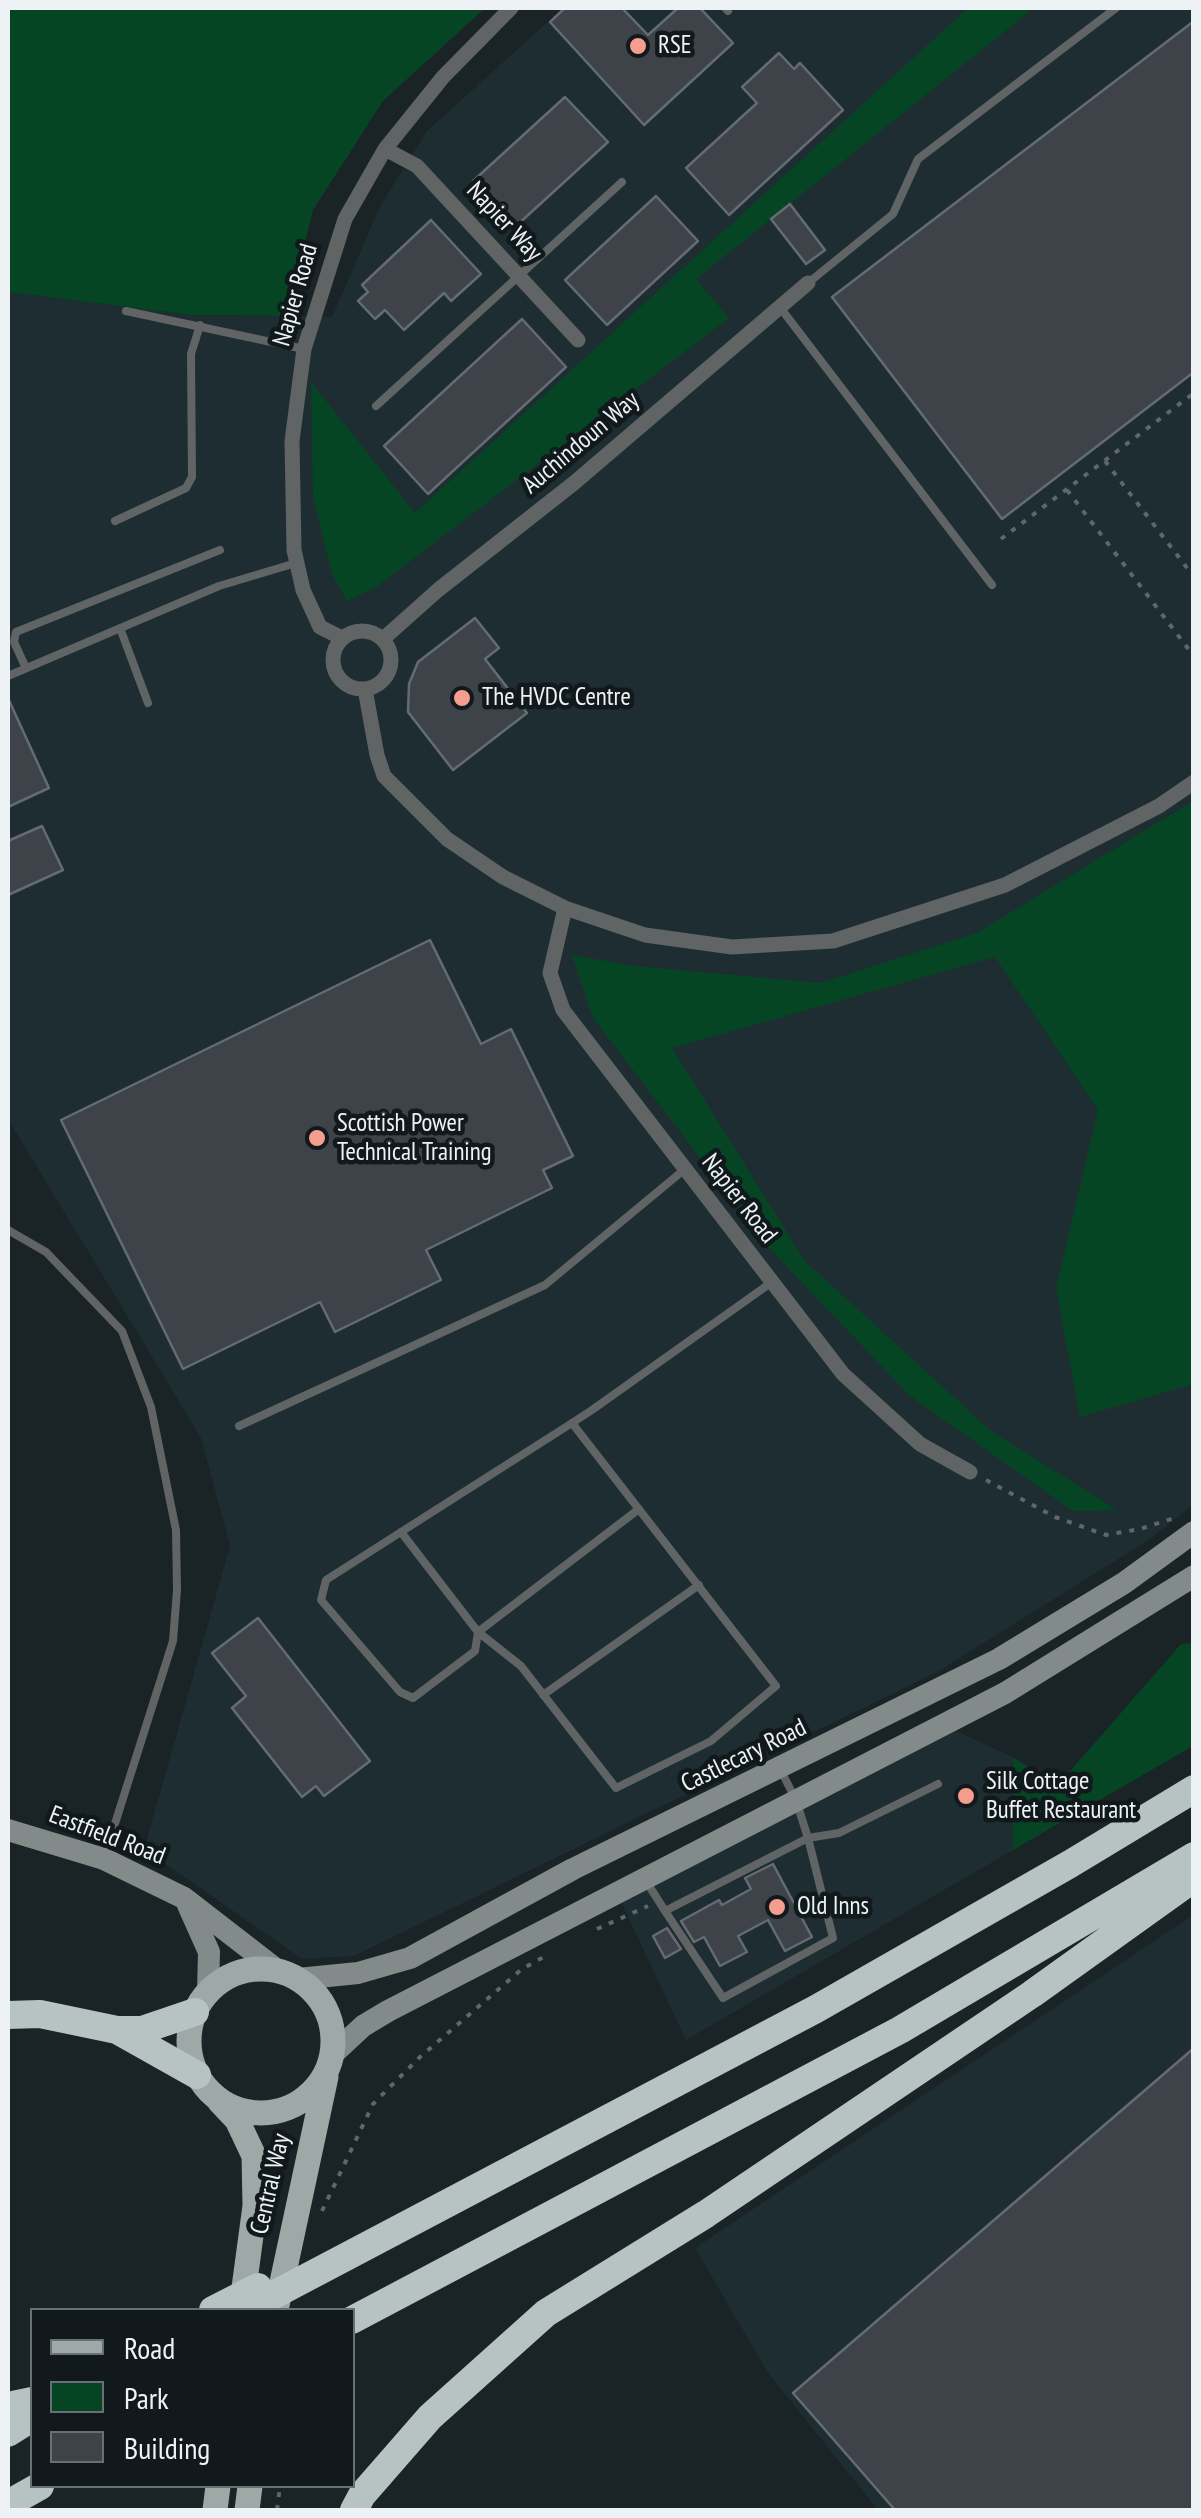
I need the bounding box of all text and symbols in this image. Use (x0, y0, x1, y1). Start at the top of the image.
place label: RSE (658, 31, 691, 61)
marker: RSE (627, 35, 649, 57)
street label: Napier Way (460, 176, 548, 268)
street label: Napier Road (267, 240, 325, 350)
street label: Auchindoun Way (517, 386, 645, 500)
place label: The HVDC Centre (482, 683, 631, 713)
marker: The HVDC Centre (451, 687, 473, 709)
place label: Scottish Power Technical Training (337, 1109, 492, 1168)
marker: Scottish Power Technical Training (306, 1127, 328, 1149)
street label: Napier Road (695, 1148, 783, 1250)
street label: Castlecary Road (677, 1713, 811, 1799)
place label: Silk Cottage Buffet Restaurant (986, 1767, 1136, 1826)
marker: Silk Cottage Buffet Restaurant (955, 1785, 977, 1807)
street label: Eastfield Road (45, 1800, 169, 1872)
place label: Old Inns (797, 1892, 869, 1922)
marker: Old Inns (766, 1896, 788, 1918)
street label: Central Way (245, 2131, 297, 2237)
legend (30, 2308, 355, 2488)
text: Road (124, 2328, 175, 2367)
text: Park (124, 2378, 169, 2417)
text: Building (124, 2428, 210, 2467)

